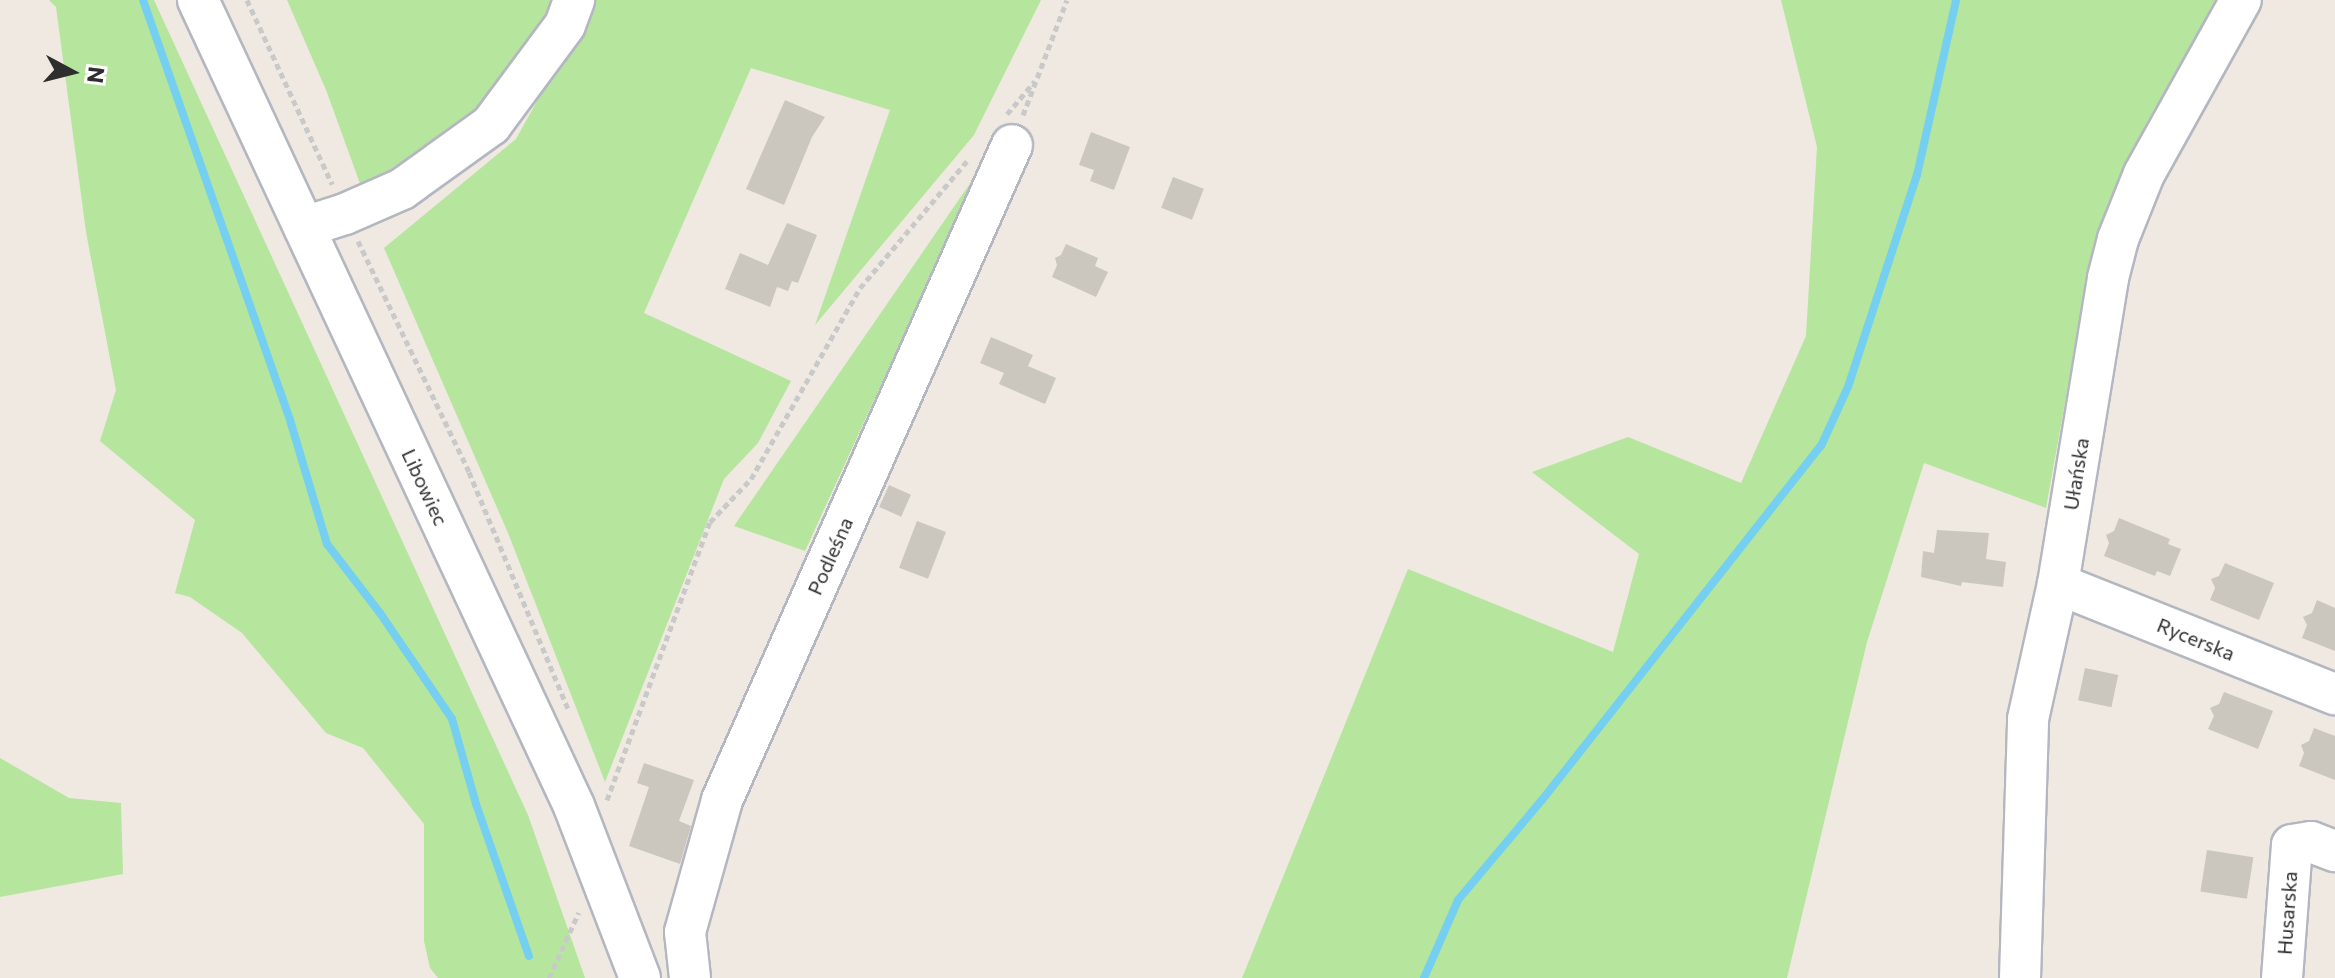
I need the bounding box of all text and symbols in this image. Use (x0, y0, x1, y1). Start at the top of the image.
north arrow (32, 32, 112, 112)
text: N (82, 65, 111, 85)
street label: Ułańska (2058, 436, 2094, 512)
street label: Libowiec (397, 445, 453, 529)
street label: Podleśna (802, 514, 858, 598)
street label: Rycerska (2154, 613, 2238, 665)
street label: Husarska (2272, 870, 2302, 956)

